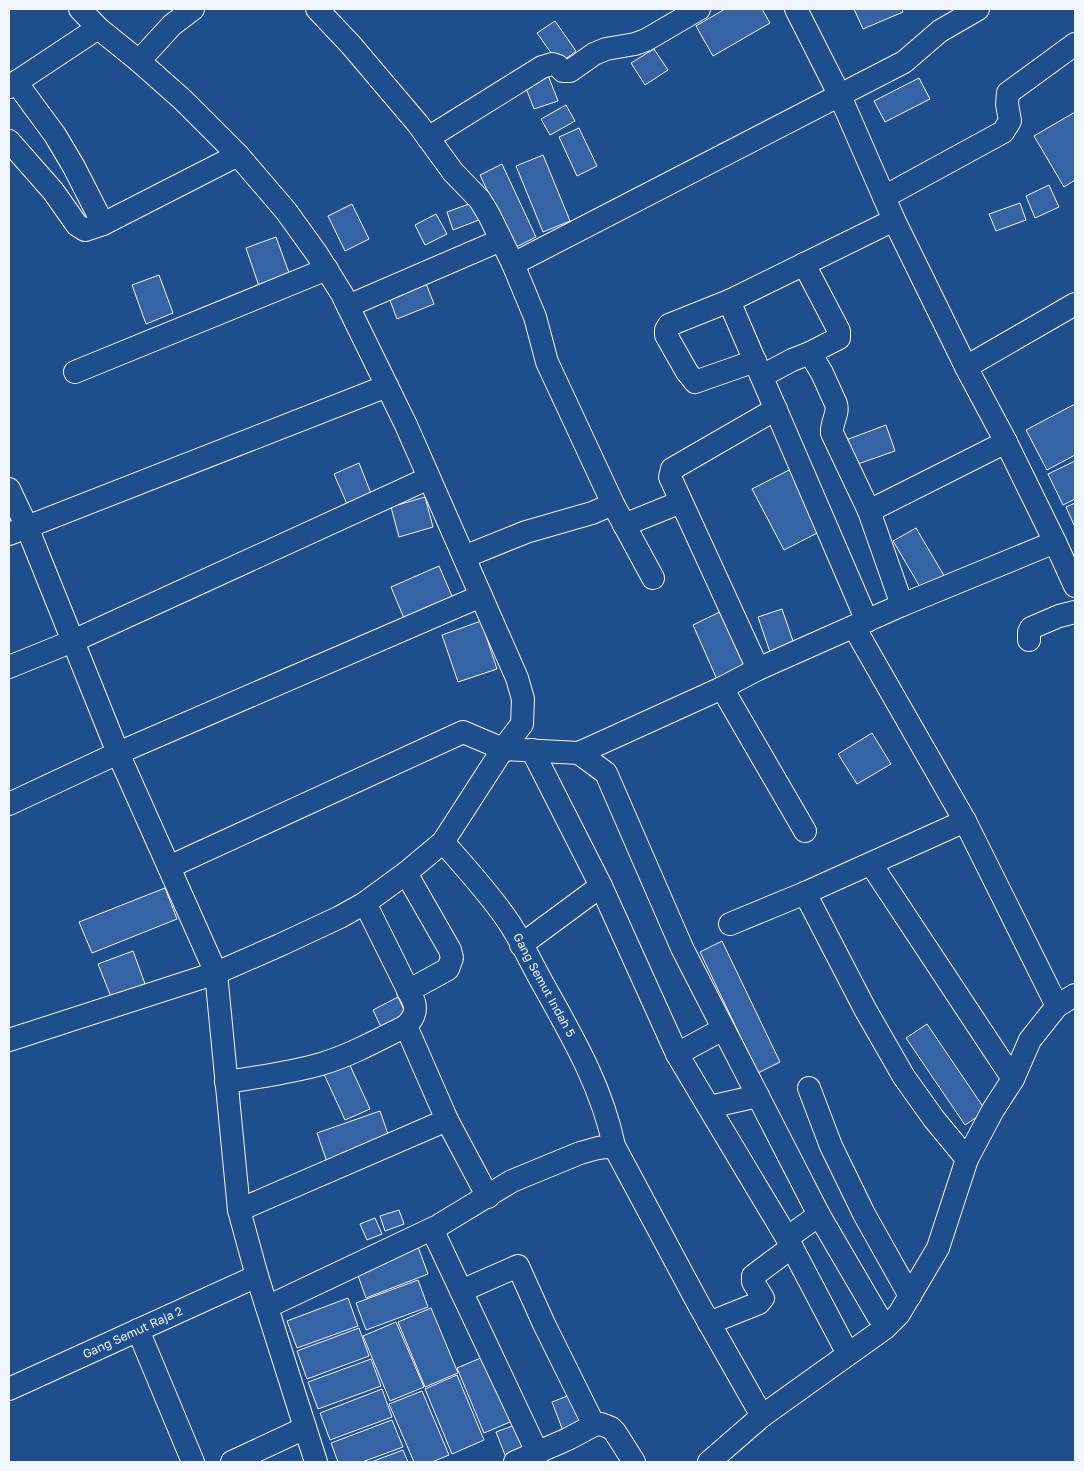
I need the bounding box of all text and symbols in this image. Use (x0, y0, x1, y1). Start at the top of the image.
street label: Gang Semut Indah 5 (510, 930, 579, 1040)
street label: Gang Semut Raja 2 (80, 1303, 185, 1361)

